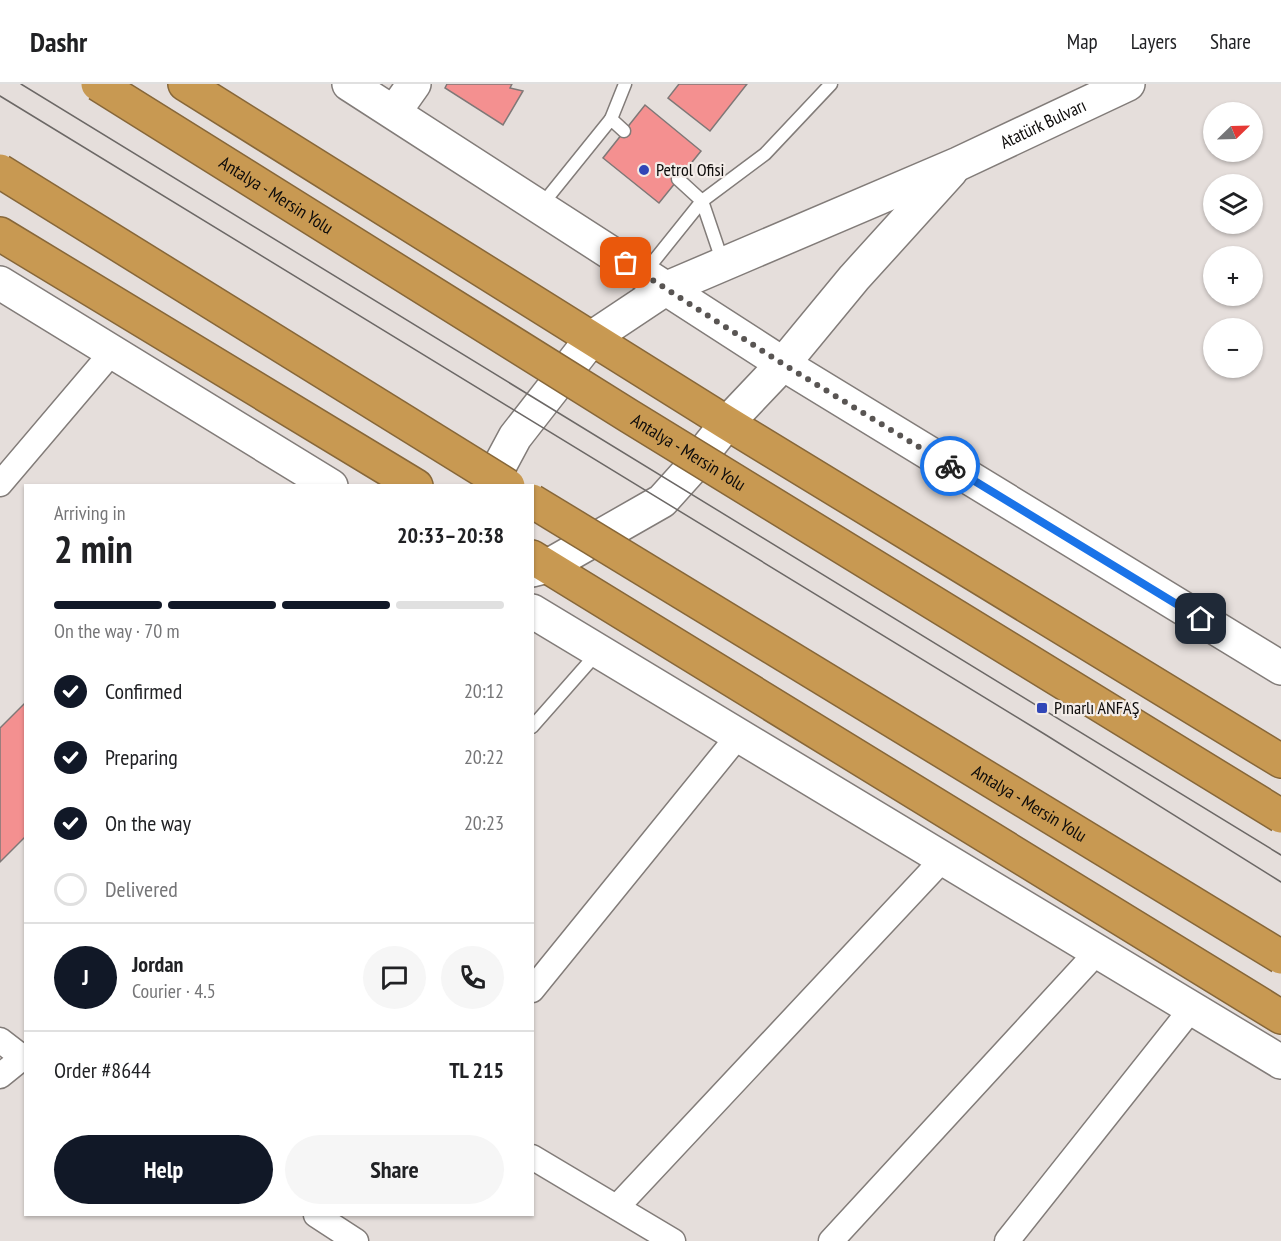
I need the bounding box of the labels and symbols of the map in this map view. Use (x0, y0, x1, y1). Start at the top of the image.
street label: Atatürk Bulvarı (996, 93, 1090, 153)
north arrow (1203, 102, 1263, 162)
street label: Antalya - Mersin Yolu (215, 151, 338, 239)
place label: Petrol Ofisi (656, 158, 724, 181)
marker: Petrol Ofisi (637, 163, 651, 177)
pin (600, 237, 651, 288)
street label: Antalya - Mersin Yolu (627, 408, 750, 496)
courier (920, 436, 980, 496)
pin (1175, 593, 1226, 644)
place label: Pınarlı ANFAŞ (1054, 696, 1140, 719)
marker: Pınarlı ANFAŞ (1035, 701, 1049, 715)
street label: Antalya - Mersin Yolu (968, 760, 1091, 847)

